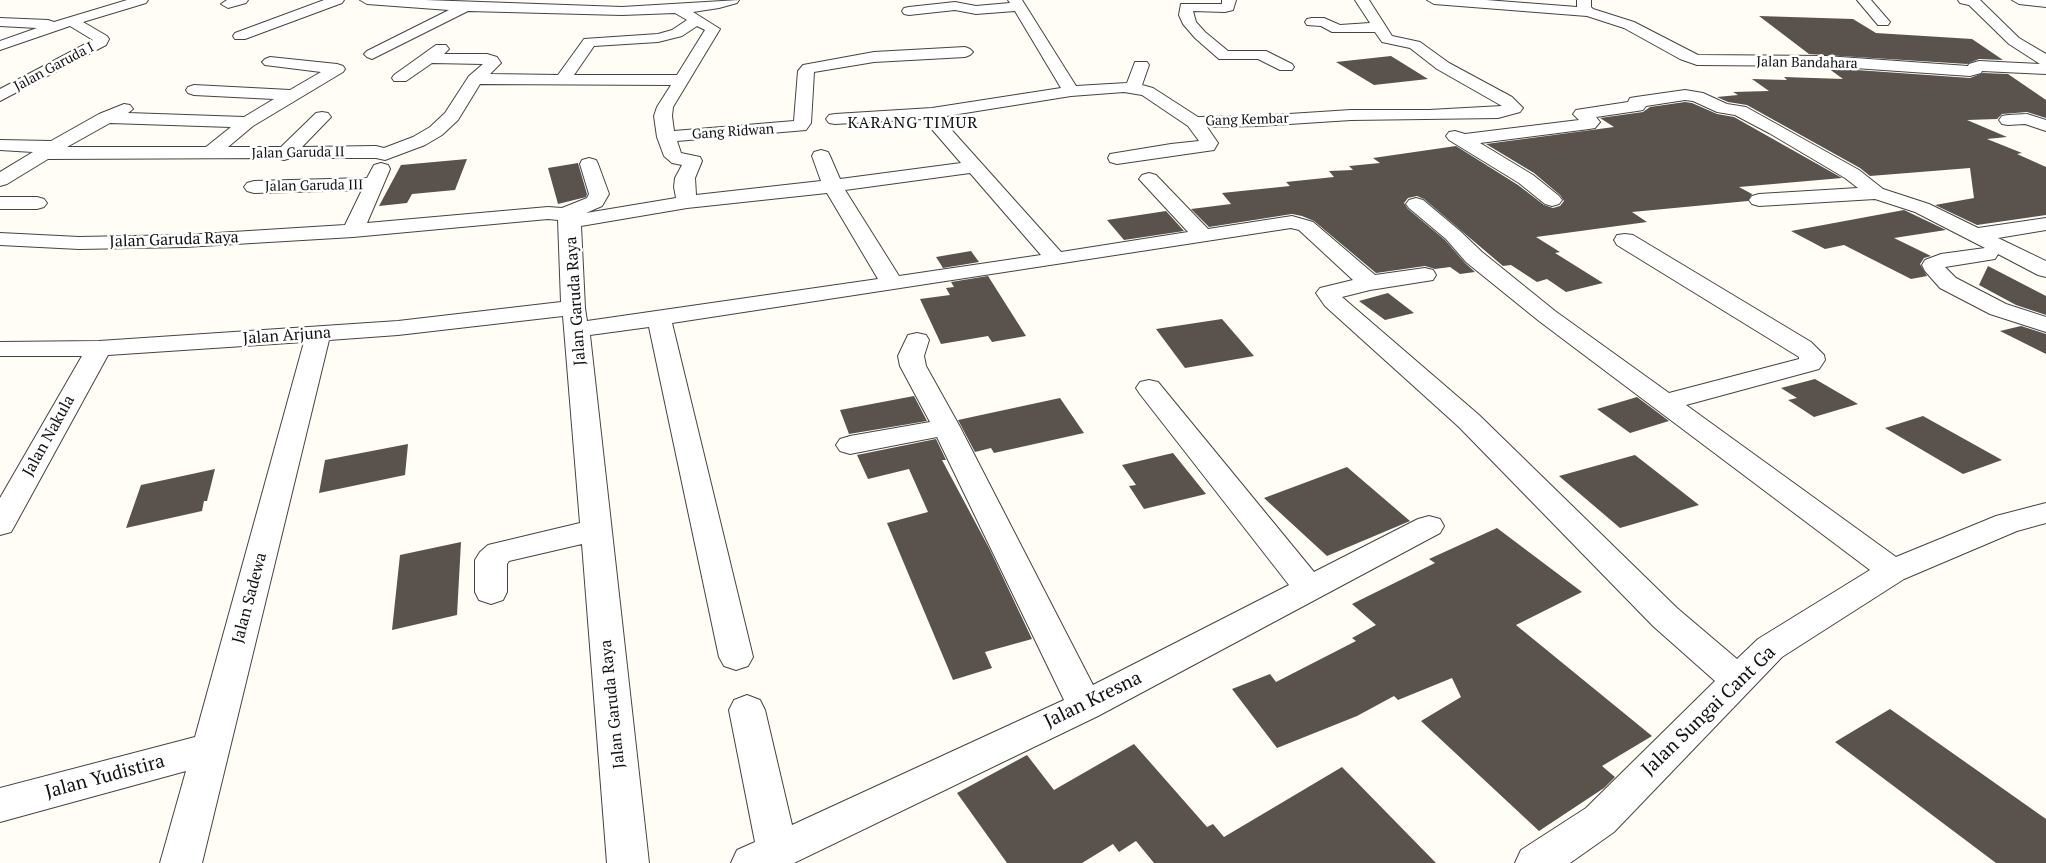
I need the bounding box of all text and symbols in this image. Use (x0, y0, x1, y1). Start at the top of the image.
street label: Jalan Garuda I (11, 39, 97, 95)
street label: Jalan Bandahara (1756, 54, 1858, 72)
street label: Gang Kembar (1205, 110, 1289, 130)
district label: KARANG TIMUR (846, 113, 980, 133)
street label: Gang Ridwan (691, 121, 775, 143)
street label: Jalan Garuda II (251, 144, 345, 162)
street label: Jalan Garuda III (265, 177, 363, 195)
street label: Jalan Garuda Raya (109, 228, 239, 252)
street label: Jalan Garuda Raya (562, 236, 590, 366)
street label: Jalan Arjuna (242, 323, 332, 349)
street label: Jalan Nakula (19, 392, 79, 480)
street label: Jalan Sadewa (229, 551, 271, 645)
street label: Jalan Garuda Raya (597, 639, 629, 769)
street label: Jalan Sungai Cant Ga (1637, 641, 1781, 781)
street label: Jalan Kresna (1041, 667, 1145, 733)
street label: Jalan Yudistira (43, 750, 167, 804)

